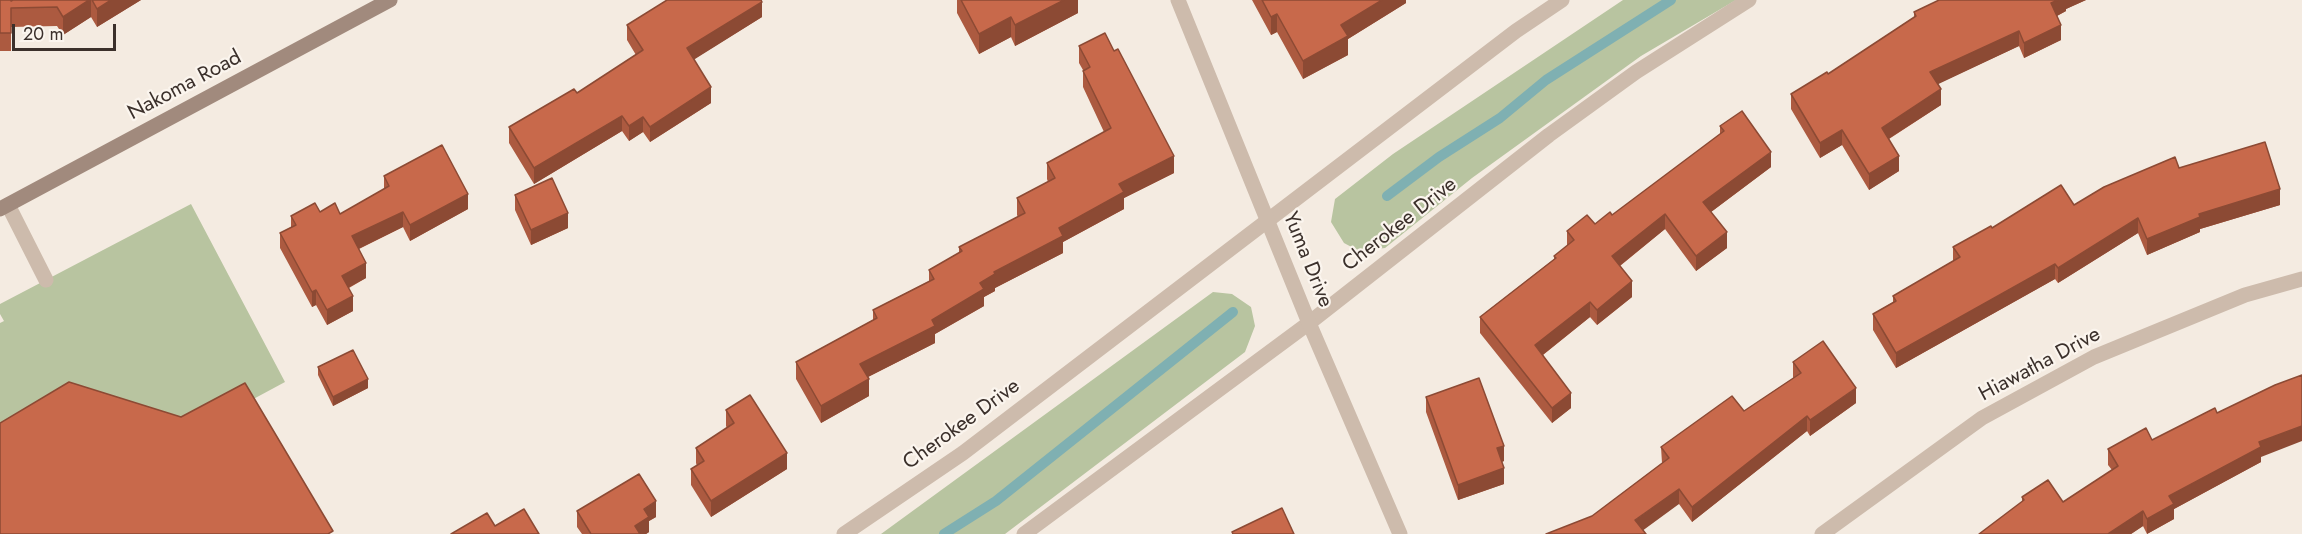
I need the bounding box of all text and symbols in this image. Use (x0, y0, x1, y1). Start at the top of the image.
scale bar (15, 12, 118, 50)
text: 20 m (23, 21, 63, 47)
street label: Nakoma Road (124, 46, 246, 126)
street label: Cherokee Drive (1338, 173, 1462, 277)
street label: Yuma Drive (1276, 209, 1338, 311)
street label: Hiawatha Drive (1975, 322, 2105, 408)
street label: Cherokee Drive (899, 374, 1025, 476)

